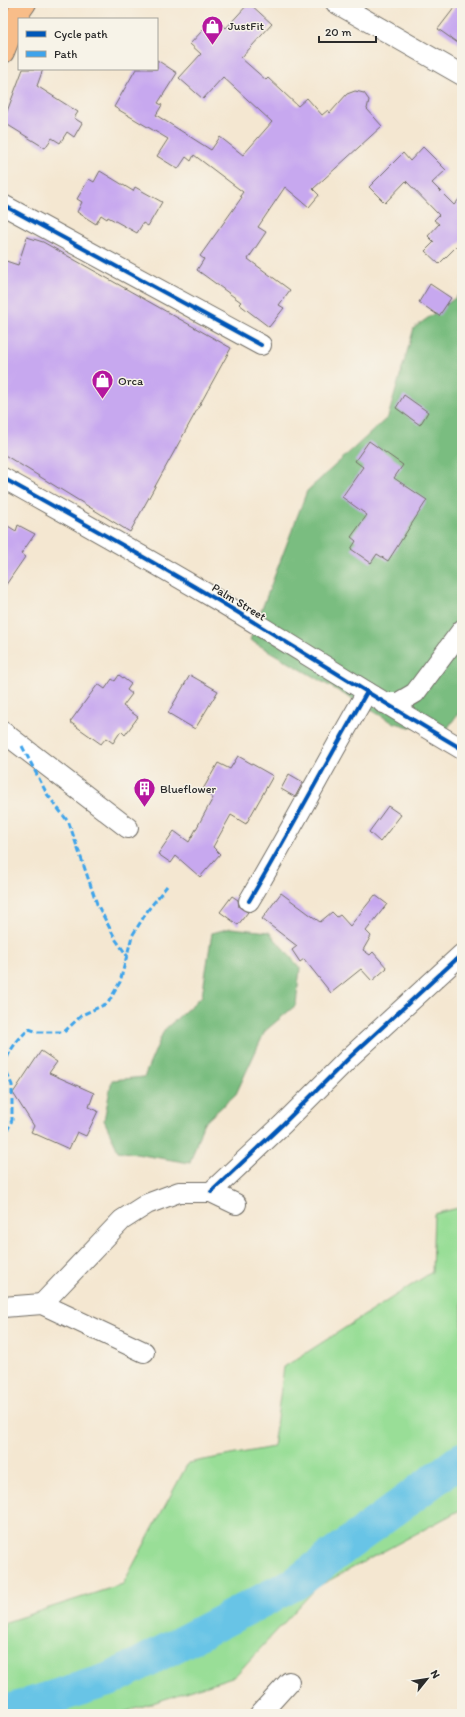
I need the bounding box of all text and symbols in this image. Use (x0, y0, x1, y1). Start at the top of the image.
shop icon: JustFit (199, 13, 225, 46)
legend (18, 18, 158, 70)
scale bar (319, 18, 376, 44)
place label: JustFit (228, 19, 265, 33)
text: 20 m (325, 25, 352, 39)
text: Cycle path (54, 27, 108, 41)
text: Path (54, 47, 77, 61)
shop icon: Orca (89, 368, 115, 401)
place label: Orca (118, 374, 144, 388)
street label: Palm Street (209, 580, 269, 624)
building icon: Blueflower (131, 776, 157, 809)
place label: Blueflower (160, 782, 216, 796)
north arrow (407, 1659, 447, 1699)
text: N (428, 1668, 443, 1681)

